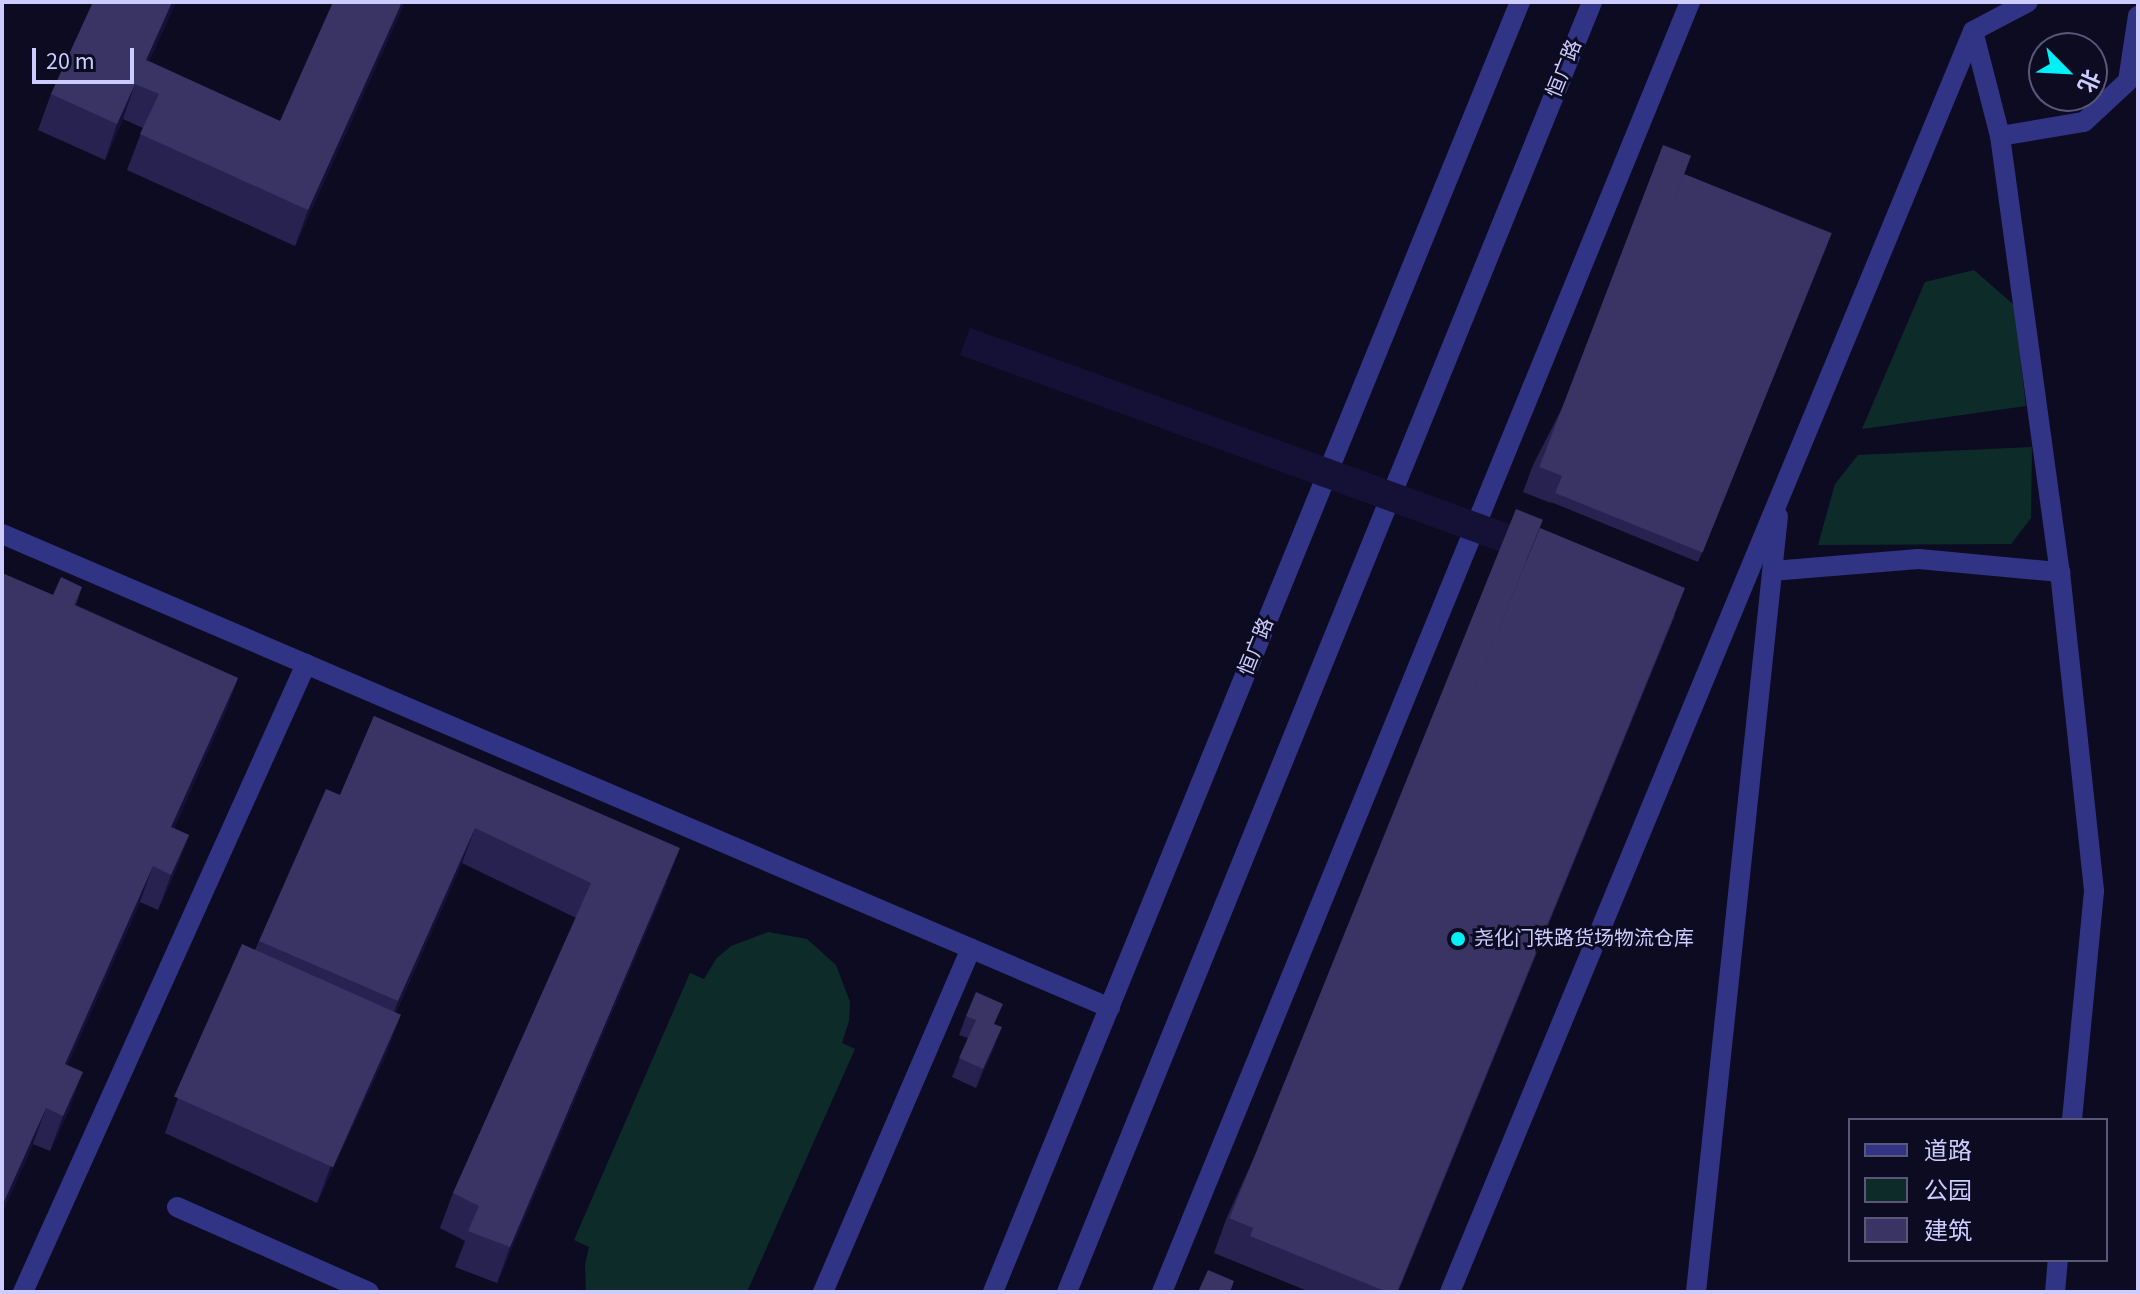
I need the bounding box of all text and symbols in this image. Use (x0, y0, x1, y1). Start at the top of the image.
scale bar (36, 32, 138, 82)
north arrow (2028, 32, 2108, 112)
street label: 恒广路 (1543, 37, 1587, 101)
text: 20 m (46, 44, 95, 79)
text: 北 (2069, 64, 2107, 98)
street label: 恒广路 (1235, 615, 1279, 679)
place label: 尧化门铁路货场物流仓库 (1474, 927, 1694, 951)
marker: 尧化门铁路货场物流仓库 (1449, 930, 1467, 948)
legend (1848, 1118, 2108, 1262)
text: 道路 (1924, 1134, 1972, 1169)
text: 公园 (1924, 1174, 1972, 1209)
text: 建筑 (1924, 1214, 1972, 1249)

